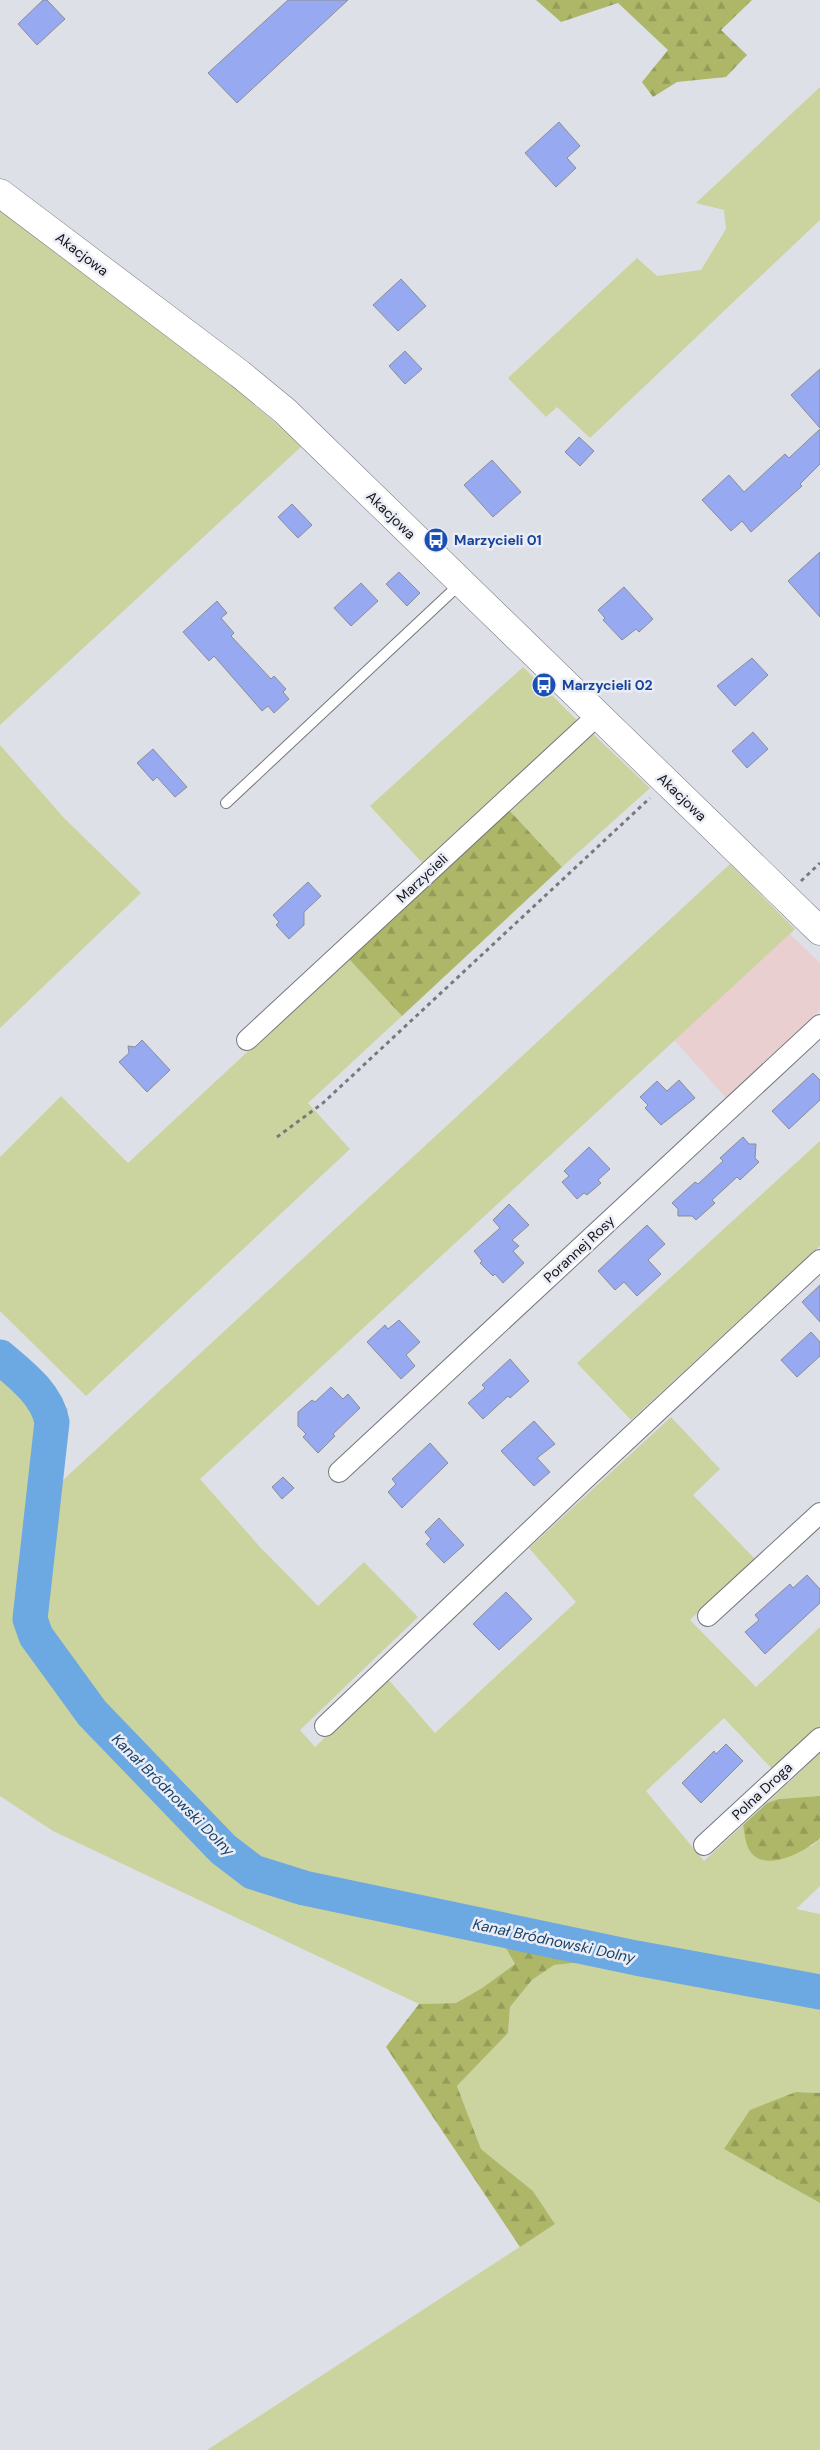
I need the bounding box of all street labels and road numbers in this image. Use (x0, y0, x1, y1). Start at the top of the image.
street label: Akacjowa (52, 228, 112, 280)
street label: Akacjowa (363, 487, 419, 543)
street label: Akacjowa (654, 769, 710, 825)
street label: Marzycieli (392, 850, 452, 906)
street label: Porannej Rosy (540, 1211, 618, 1287)
street label: Polna Droga (728, 1758, 796, 1824)

